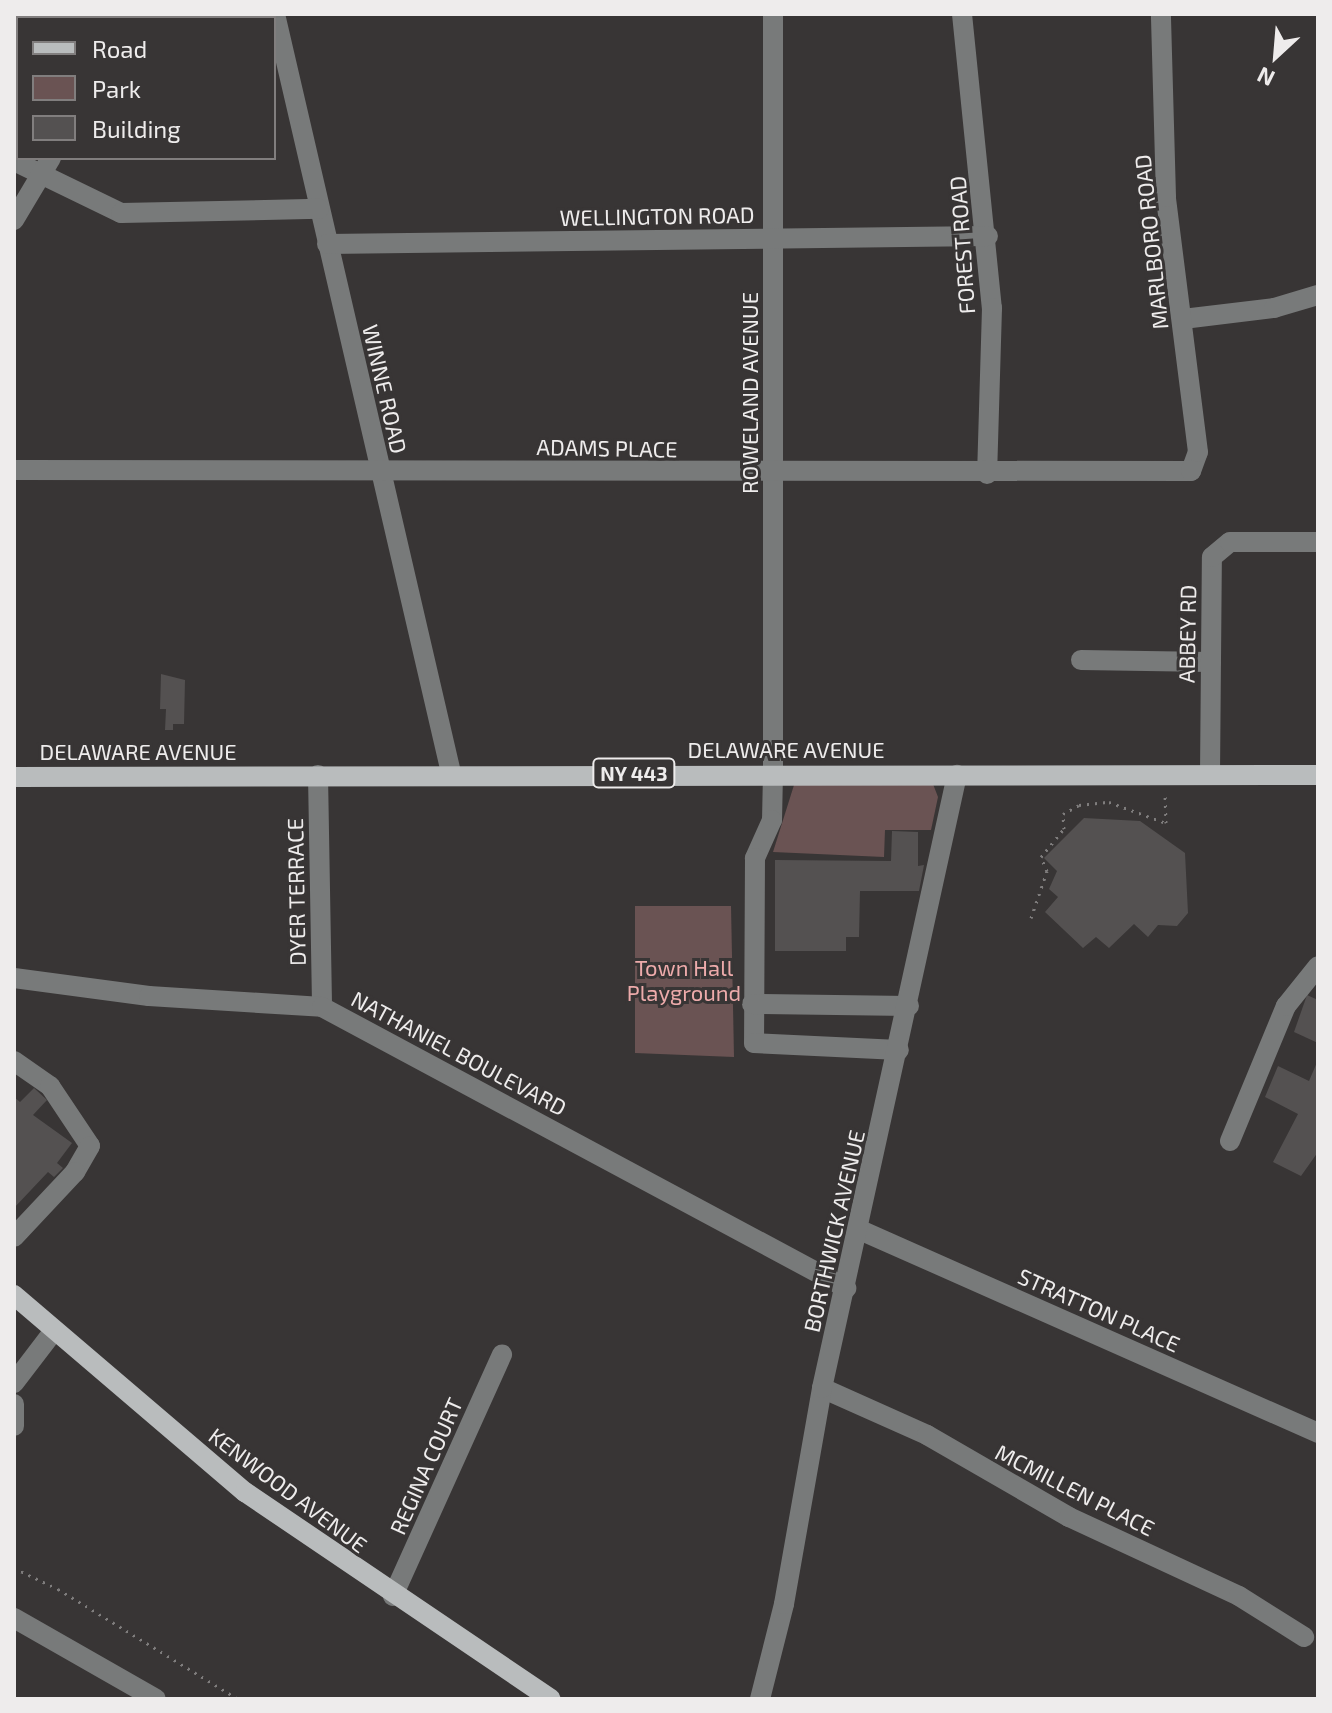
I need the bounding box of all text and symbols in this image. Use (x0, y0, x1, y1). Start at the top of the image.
legend (16, 16, 276, 160)
north arrow (1236, 16, 1316, 96)
text: Road (92, 34, 147, 63)
text: N (1253, 62, 1278, 93)
text: Park (92, 74, 141, 103)
text: Building (92, 114, 181, 143)
street label: MARLBORO ROAD (1129, 153, 1173, 331)
street label: FOREST ROAD (944, 175, 980, 315)
street label: WELLINGTON ROAD (559, 201, 755, 231)
street label: ROWELAND AVENUE (737, 292, 763, 494)
street label: WINNE ROAD (357, 322, 413, 456)
street label: ADAMS PLACE (536, 434, 678, 462)
street label: ABBEY RD (1173, 584, 1201, 684)
street label: DELAWARE AVENUE (687, 737, 885, 763)
street label: DELAWARE AVENUE (39, 739, 237, 765)
road number: NY 443 (592, 757, 676, 789)
street label: DYER TERRACE (282, 818, 310, 966)
park label: Town Hall Playground (627, 954, 741, 1006)
street label: NATHANIEL BOULEVARD (347, 985, 571, 1121)
street label: BORTHWICK AVENUE (798, 1127, 870, 1335)
street label: STRATTON PLACE (1014, 1263, 1184, 1357)
street label: REGINA COURT (384, 1393, 468, 1539)
street label: KENWOOD AVENUE (204, 1422, 372, 1558)
street label: MCMILLEN PLACE (991, 1439, 1159, 1541)

